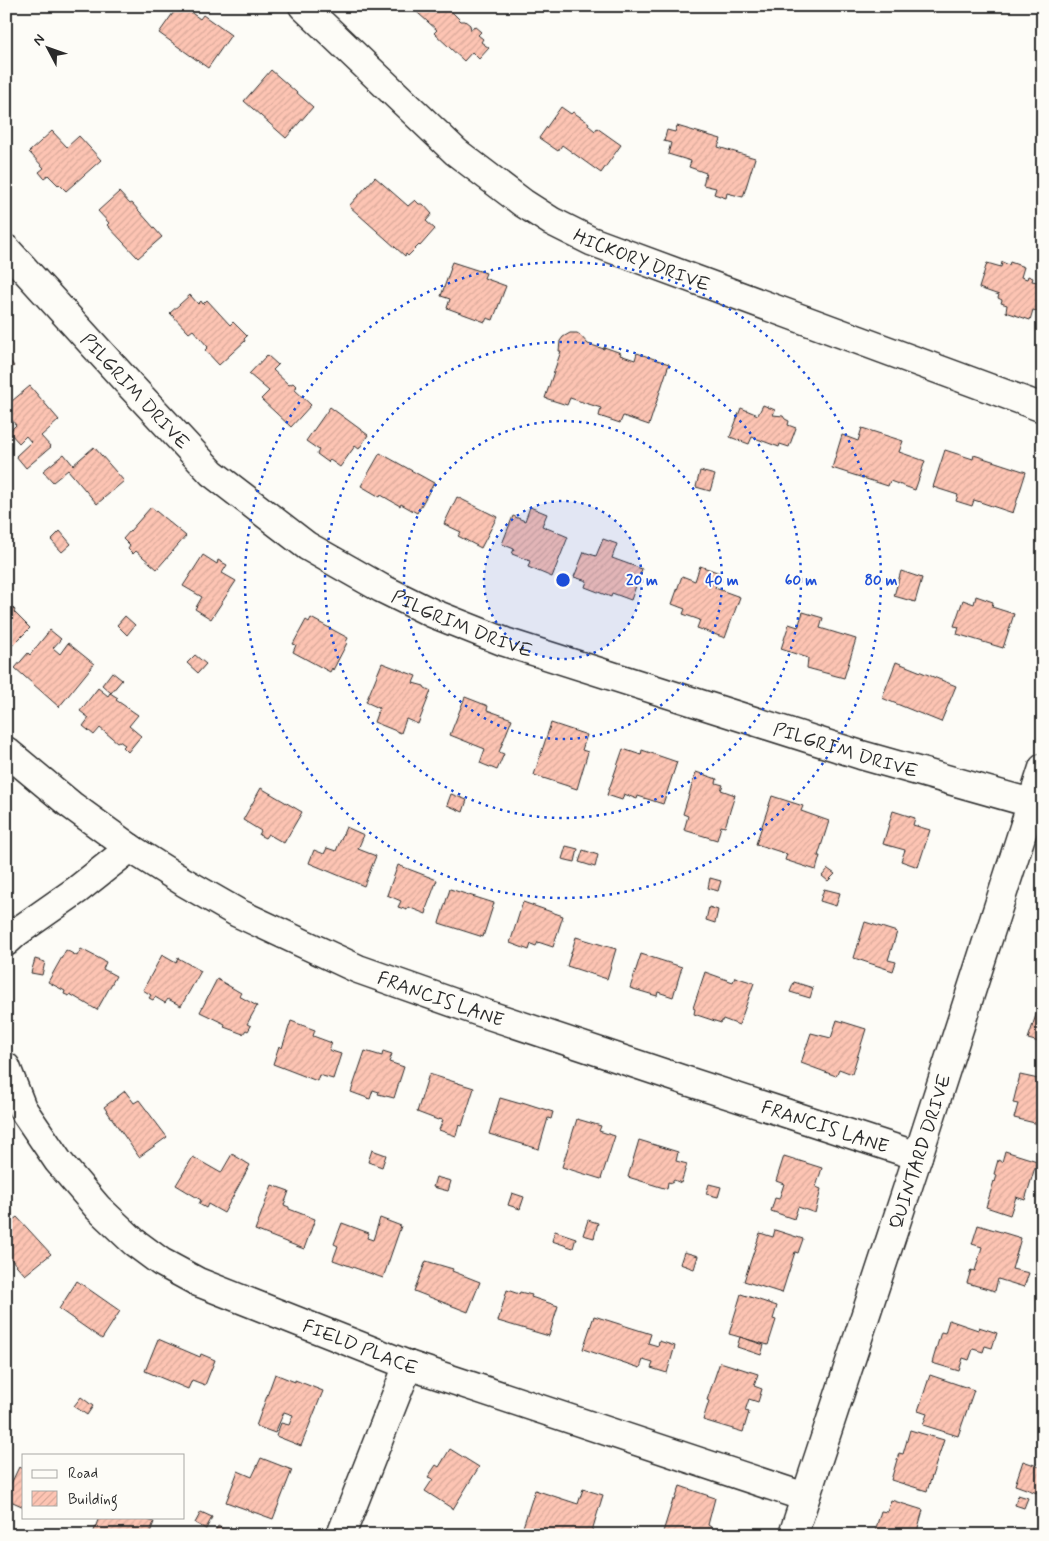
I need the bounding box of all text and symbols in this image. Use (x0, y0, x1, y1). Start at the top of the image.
north arrow (22, 22, 72, 72)
text: N (29, 31, 49, 50)
street label: HICKORY DRIVE (569, 223, 713, 298)
street label: PILGRIM DRIVE (75, 328, 195, 455)
centre of rings (554, 571, 572, 589)
text: 20 m (626, 571, 658, 591)
text: 40 m (705, 571, 739, 591)
text: 60 m (785, 571, 817, 591)
text: 80 m (864, 571, 898, 591)
street label: PILGRIM DRIVE (387, 584, 535, 664)
street label: PILGRIM DRIVE (770, 717, 921, 784)
street label: FRANCIS LANE (374, 966, 507, 1033)
street label: QUINTARD DRIVE (884, 1071, 958, 1233)
street label: FRANCIS LANE (758, 1095, 892, 1160)
street label: FIELD PLACE (299, 1314, 421, 1381)
legend (22, 1454, 185, 1518)
text: Road (68, 1464, 98, 1484)
text: Building (68, 1490, 118, 1511)

